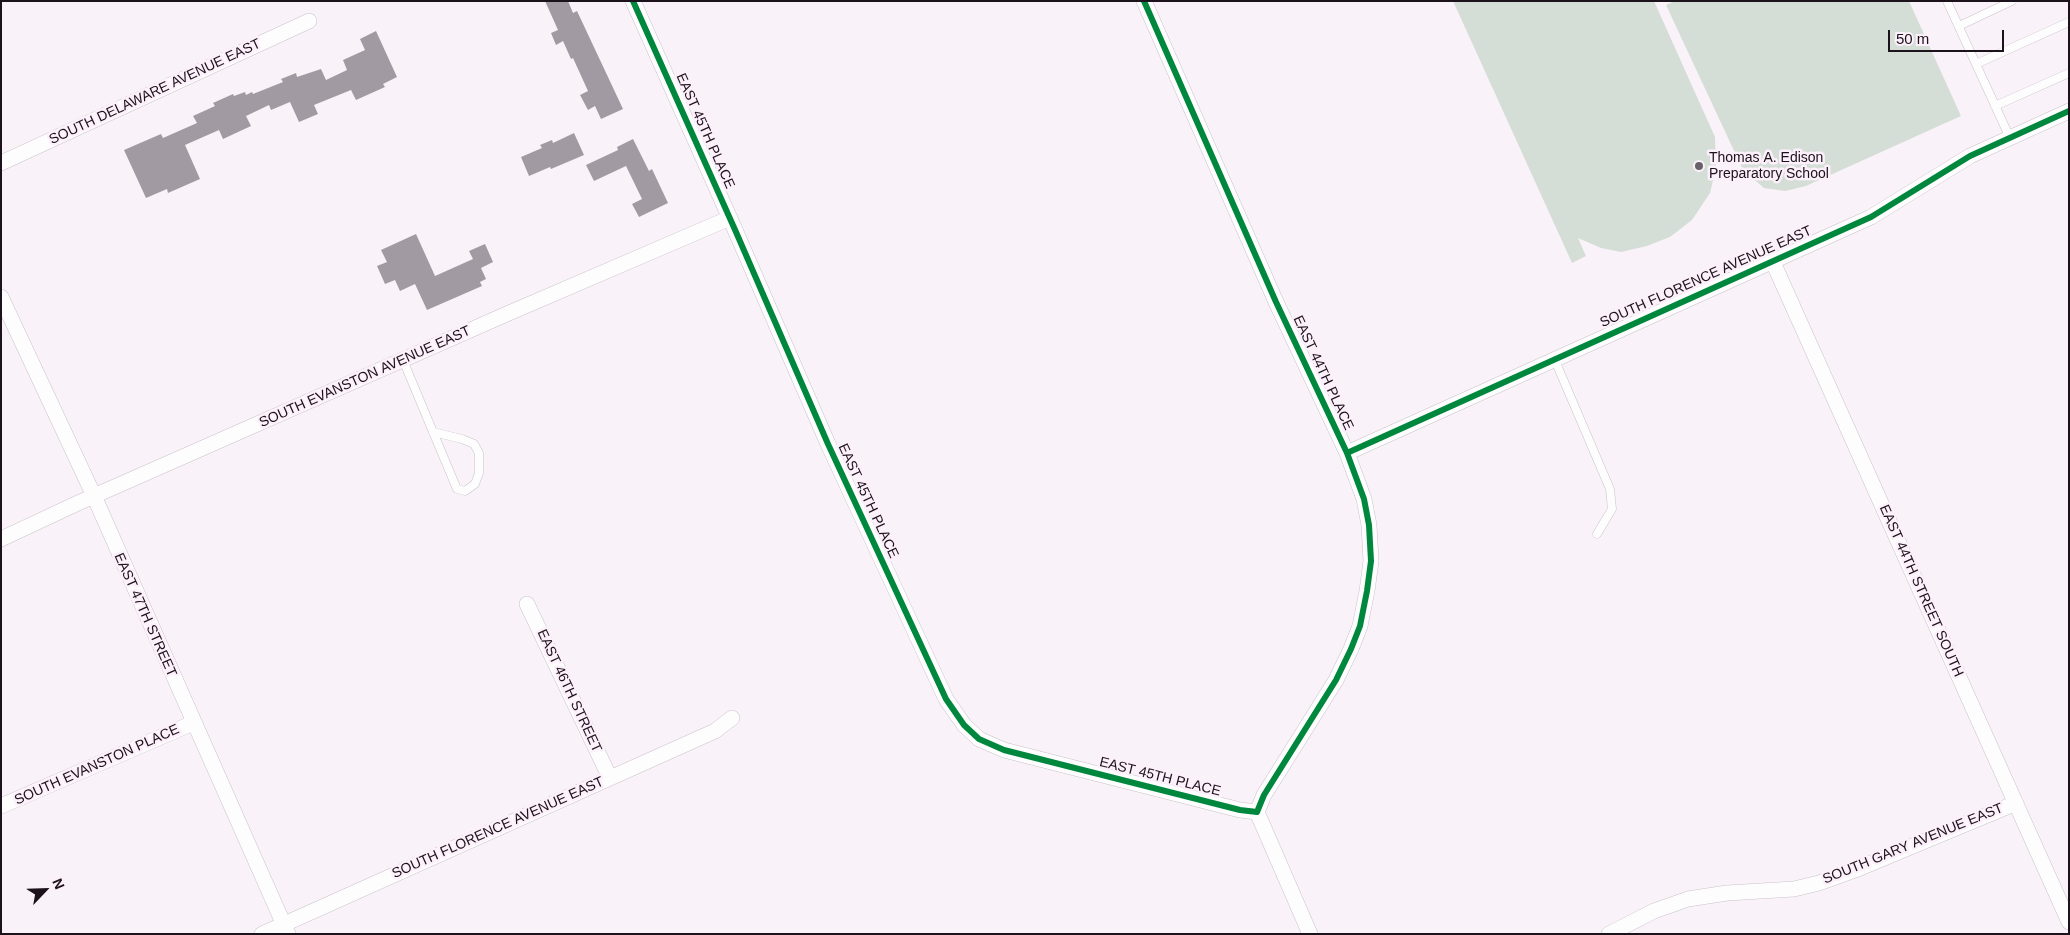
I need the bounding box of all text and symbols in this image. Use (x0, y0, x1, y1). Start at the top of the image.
scale bar (1890, 20, 2006, 52)
text: 50 m (1896, 30, 1929, 47)
street label: SOUTH DELAWARE AVENUE EAST (47, 36, 263, 148)
street label: EAST 45TH PLACE (672, 71, 738, 191)
place label: Thomas A. Edison Preparatory School (1709, 150, 1829, 182)
marker: Thomas A. Edison Preparatory School (1693, 160, 1705, 172)
street label: SOUTH FLORENCE AVENUE EAST (1598, 223, 1814, 331)
street label: EAST 44TH PLACE (1289, 313, 1357, 433)
street label: SOUTH EVANSTON AVENUE EAST (257, 323, 473, 431)
street label: EAST 45TH PLACE (834, 441, 902, 561)
street label: EAST 44TH STREET SOUTH (1875, 502, 1967, 680)
street label: EAST 47TH STREET (110, 550, 180, 680)
street label: EAST 46TH STREET (533, 627, 605, 755)
street label: SOUTH EVANSTON PLACE (12, 721, 182, 809)
street label: EAST 45TH PLACE (1098, 754, 1222, 800)
street label: SOUTH FLORENCE AVENUE EAST (390, 774, 606, 882)
street label: SOUTH GARY AVENUE EAST (1820, 800, 2006, 888)
north arrow (20, 865, 70, 915)
text: N (49, 876, 68, 892)

